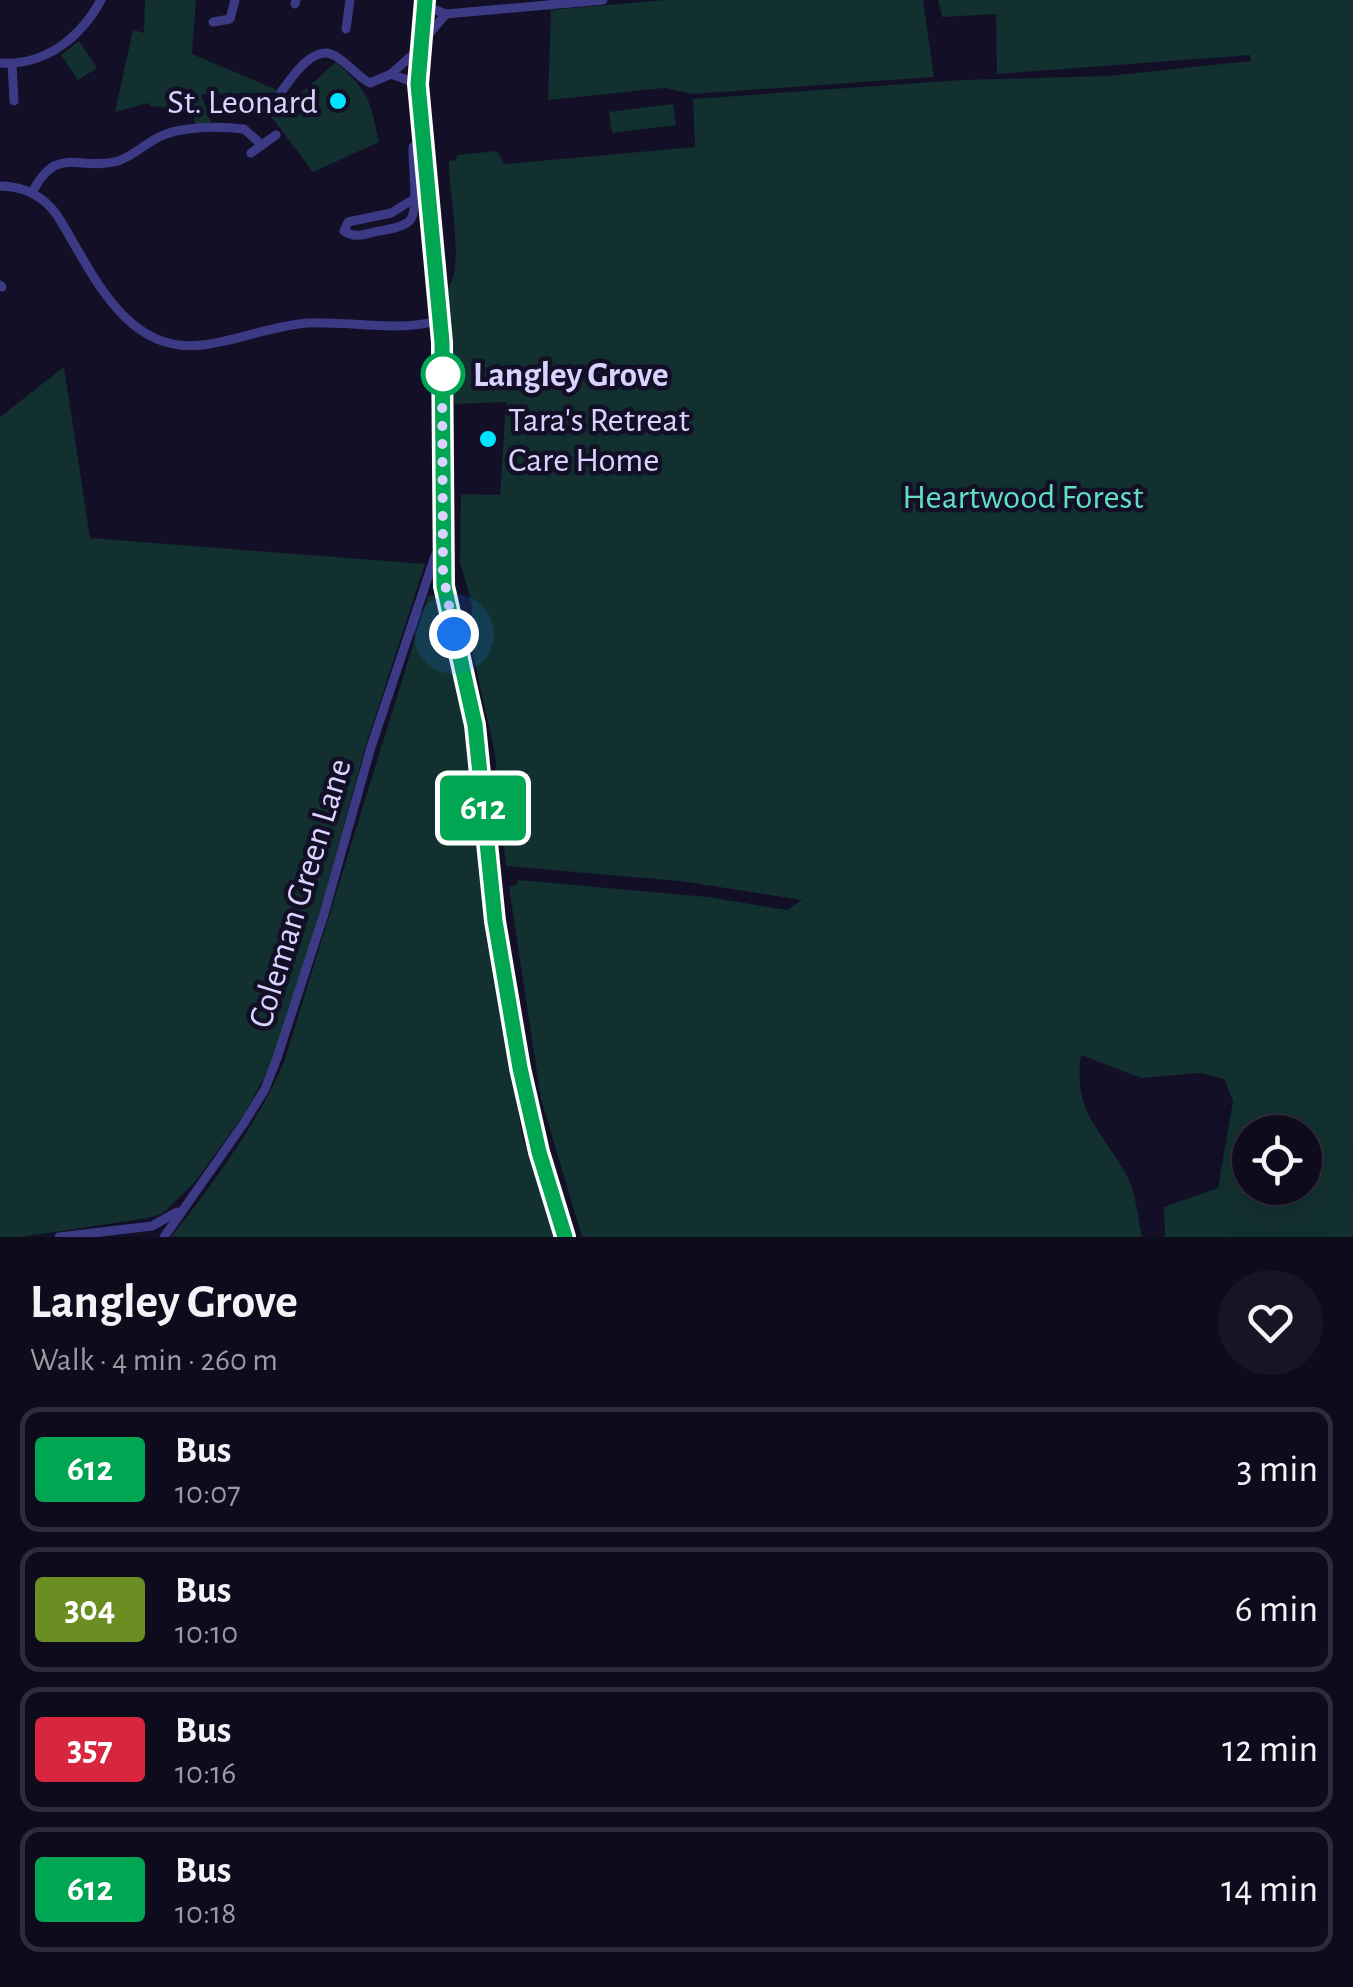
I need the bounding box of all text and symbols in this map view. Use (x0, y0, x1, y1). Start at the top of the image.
place label: St. Leonard (167, 85, 318, 120)
marker: St. Leonard (327, 90, 349, 112)
marker: Langley Grove (422, 353, 464, 395)
place label: Langley Grove (473, 358, 668, 393)
place label: Tara's Retreat Care Home (508, 403, 690, 478)
marker: Tara's Retreat Care Home (477, 428, 499, 450)
park label: Heartwood Forest (902, 480, 1144, 515)
your location (429, 609, 479, 659)
street label: Coleman Green Lane (243, 755, 358, 1032)
line badge: 612 (426, 776, 540, 840)
text: 612 (460, 791, 506, 826)
map controls (1232, 1115, 1322, 1205)
button: locate (1232, 1115, 1322, 1205)
button: heart (1218, 1270, 1323, 1375)
text: Langley Grove (30, 1279, 298, 1327)
text: Walk · 4 min · 260 m (30, 1344, 278, 1376)
text: Bus (175, 1432, 231, 1470)
text: 3 min (1237, 1451, 1318, 1489)
text: 612 (67, 1452, 113, 1487)
text: 10:07 (175, 1477, 240, 1509)
text: Bus (175, 1572, 231, 1610)
text: 6 min (1235, 1591, 1318, 1629)
text: 304 (65, 1592, 115, 1627)
text: 10:10 (175, 1617, 238, 1649)
text: Bus (175, 1712, 231, 1750)
text: 12 min (1222, 1731, 1318, 1769)
text: 357 (67, 1732, 113, 1767)
text: 10:16 (175, 1757, 236, 1789)
text: Bus (175, 1852, 231, 1890)
text: 14 min (1221, 1871, 1318, 1909)
text: 612 (67, 1872, 113, 1907)
text: 10:18 (175, 1897, 236, 1929)

